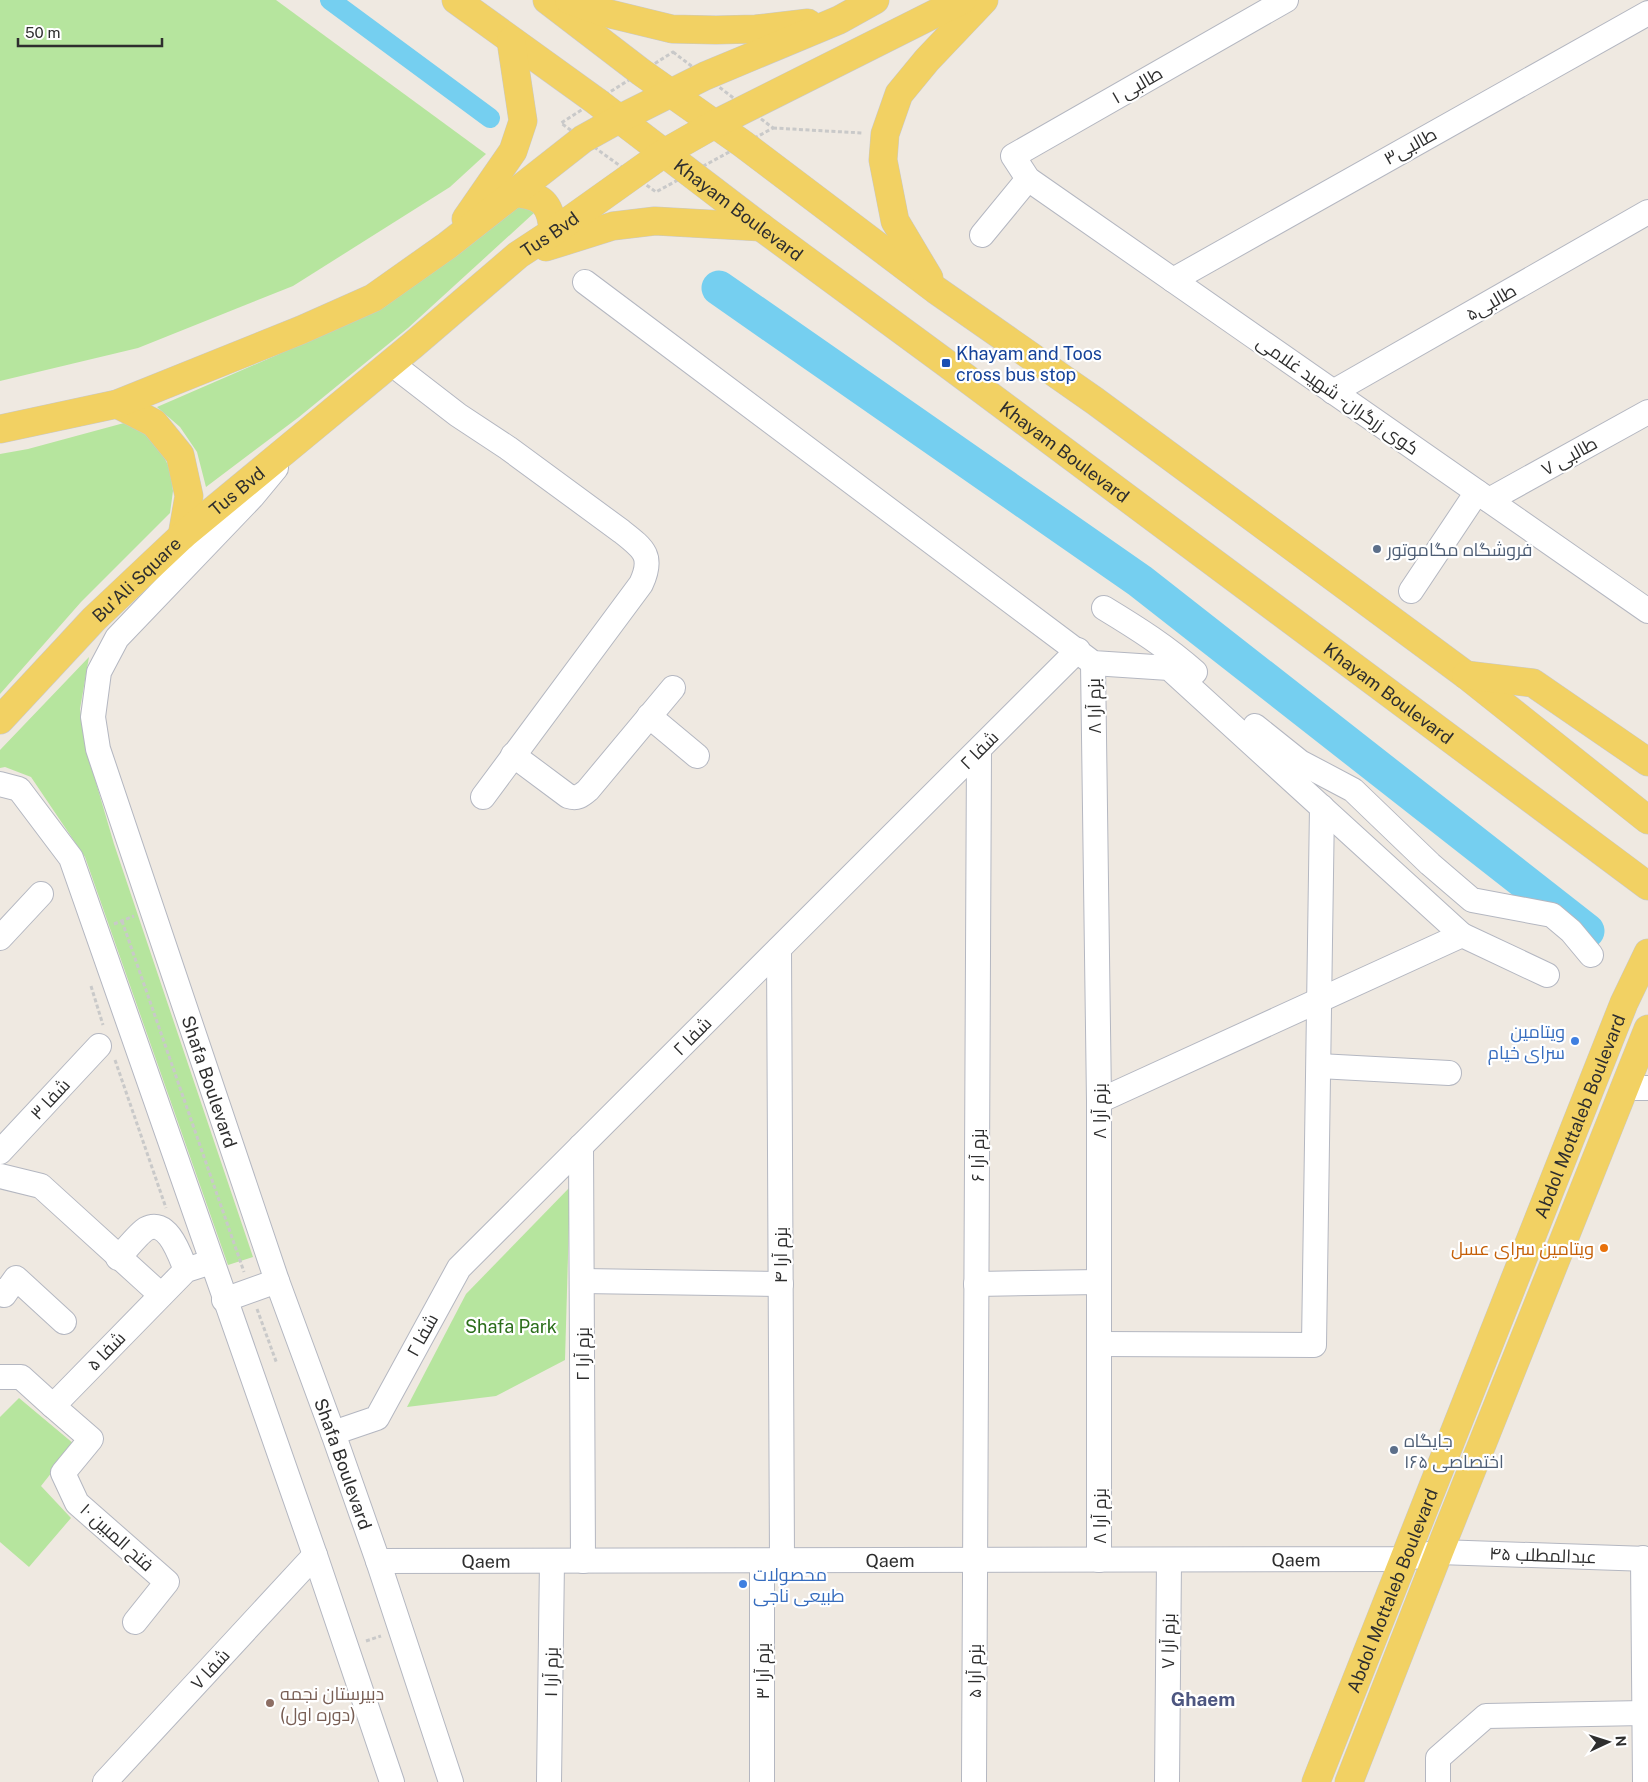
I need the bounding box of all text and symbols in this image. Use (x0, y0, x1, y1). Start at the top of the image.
scale bar (18, 15, 161, 47)
text: 50 m (25, 24, 60, 41)
street label: طالبی ۱ (1108, 62, 1166, 109)
street label: طالبی۳ (1380, 123, 1441, 170)
street label: Khayam Boulevard (670, 154, 807, 265)
street label: Tus Bvd (517, 207, 583, 261)
street label: طالبی۵ (1462, 279, 1520, 326)
street label: کوی زرگران - شهید غلامی (1252, 331, 1423, 460)
place label: Khayam and Toos cross bus stop (956, 343, 1102, 385)
marker: Khayam and Toos cross bus stop (940, 357, 952, 369)
street label: Khayam Boulevard (996, 396, 1134, 507)
street label: طالبی ۷ (1537, 432, 1601, 481)
street label: Tus Bvd (205, 462, 269, 520)
street label: Bu'Ali Square (87, 532, 185, 626)
place label: فروشگاه مگاموتور (1386, 539, 1532, 561)
marker: فروشگاه مگاموتور (1371, 543, 1383, 555)
street label: Khayam Boulevard (1320, 638, 1458, 748)
street label: بزم آرا ۸ (1083, 678, 1107, 734)
street label: شفا ۲ (955, 726, 1003, 774)
street label: Abdol Mottaleb Boulevard (1529, 1011, 1629, 1221)
street label: شفا ۲ (668, 1012, 716, 1060)
street label: Shafa Boulevard (178, 1013, 242, 1150)
place label: ویتامین سرای خیام (1488, 1021, 1565, 1065)
marker: ویتامین سرای خیام (1569, 1035, 1581, 1047)
street label: شفا ۳ (26, 1074, 74, 1124)
street label: بزم آرا ۸ (1089, 1083, 1112, 1139)
street label: بزم آرا ۶ (967, 1128, 990, 1182)
street label: بزم آرا ۴ (770, 1227, 793, 1283)
place label: ویتامین سرای عسل (1451, 1238, 1594, 1260)
marker: ویتامین سرای عسل (1598, 1242, 1610, 1254)
street label: شفا ۲ (402, 1310, 442, 1360)
park label: Shafa Park (465, 1316, 557, 1337)
street label: شفا ۵ (83, 1327, 129, 1375)
street label: بزم آرا ۲ (572, 1327, 595, 1381)
street label: Shafa Boulevard (311, 1395, 377, 1532)
place label: جایگاه اختصاصی ۱۶۵ (1404, 1430, 1504, 1473)
marker: جایگاه اختصاصی ۱۶۵ (1388, 1444, 1400, 1456)
street label: Abdol Mottaleb Boulevard (1342, 1485, 1442, 1695)
street label: بزم آرا ۸ (1089, 1488, 1112, 1544)
street label: فتح المبین ۱۰ (75, 1499, 158, 1577)
street label: عبدالمطلب ۴۵ (1489, 1543, 1597, 1567)
street label: Qaem (865, 1549, 915, 1571)
street label: Qaem (1271, 1549, 1321, 1570)
street label: Qaem (461, 1550, 511, 1571)
place label: محصولات طبیعی ناجی (753, 1564, 845, 1607)
marker: محصولات طبیعی ناجی (737, 1578, 749, 1590)
street label: بزم آرا ۷ (1157, 1613, 1181, 1669)
street label: بزم آرا ۳ (752, 1643, 775, 1699)
street label: بزم آرا ۵ (964, 1644, 987, 1698)
street label: شفا ۷ (186, 1645, 234, 1693)
street label: بزم آرا ۱ (540, 1647, 564, 1697)
place label: دبیرستان نجمه (دوره اول) (280, 1683, 384, 1726)
district label: Ghaem (1171, 1688, 1235, 1710)
marker: دبیرستان نجمه (دوره اول) (264, 1697, 276, 1709)
north arrow (1583, 1717, 1633, 1767)
text: N (1613, 1735, 1629, 1747)

